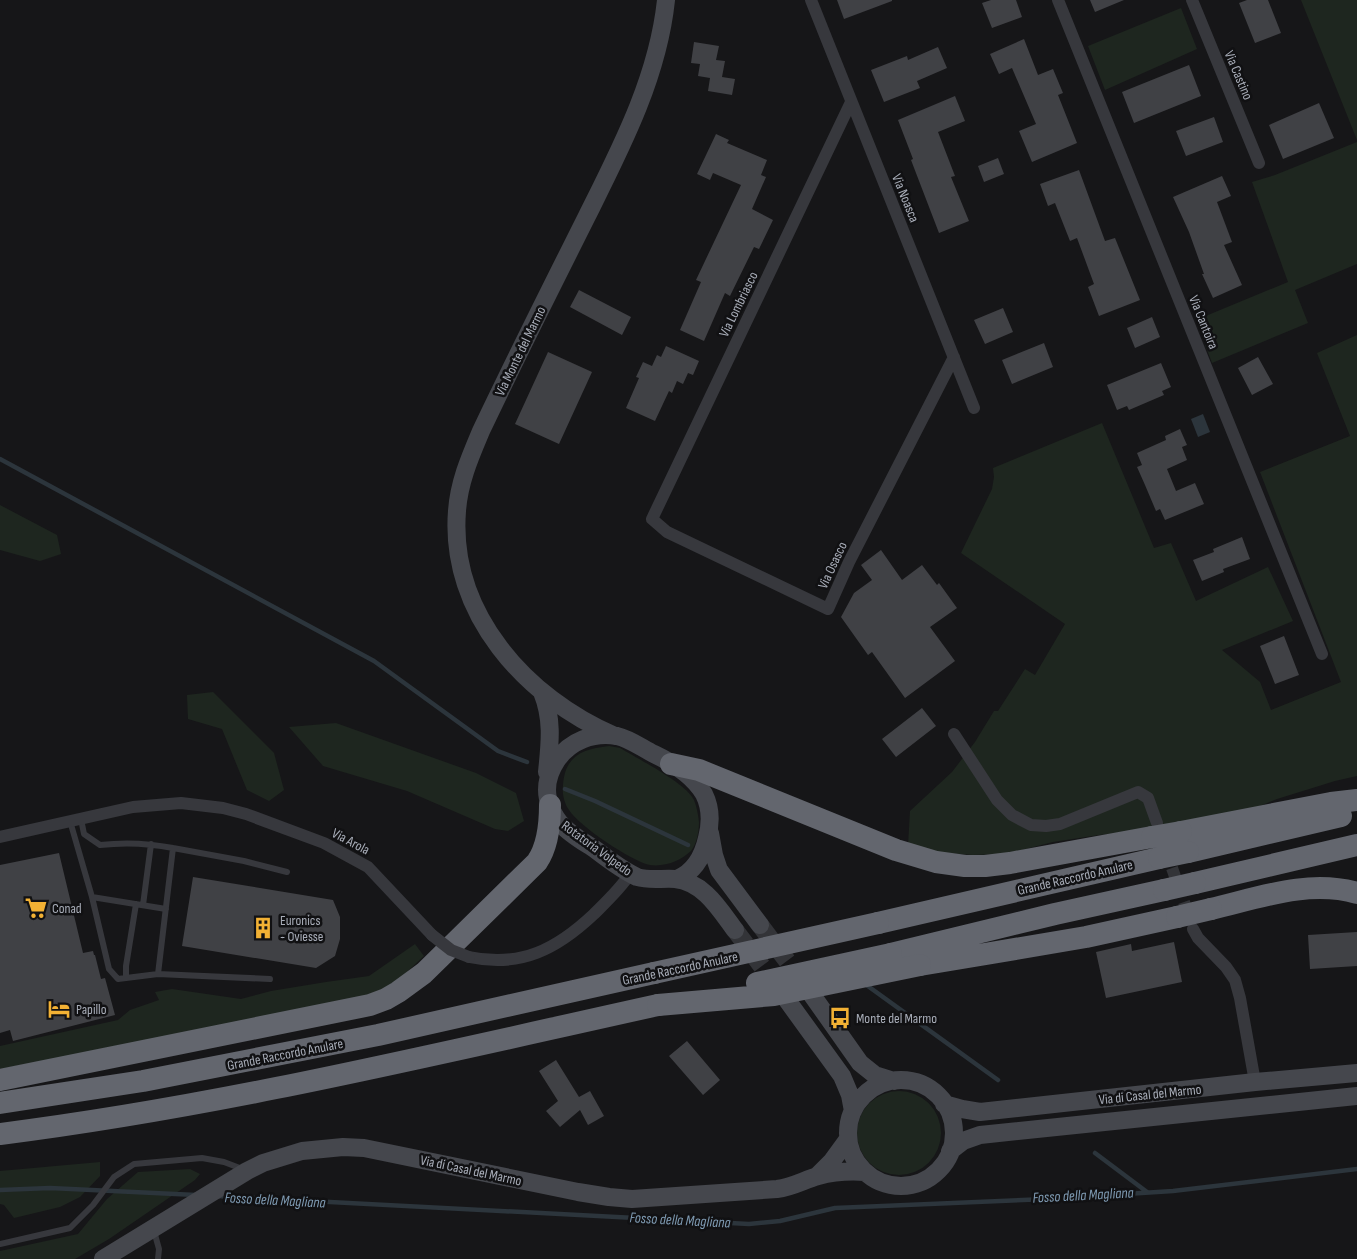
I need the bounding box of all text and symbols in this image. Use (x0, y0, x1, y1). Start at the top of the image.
street label: Via Castino (1221, 48, 1257, 103)
street label: Via Noasca (888, 172, 923, 225)
street label: Via Lombriasco (715, 269, 762, 340)
street label: Via Cantoira (1185, 293, 1222, 351)
street label: Via Monte del Marmo (491, 303, 550, 399)
street label: Via Osasco (814, 539, 851, 592)
street label: Rotatoria Volpedo (558, 817, 636, 880)
street label: Via Arola (329, 824, 373, 858)
street label: Grande Raccordo Anulare (1016, 856, 1134, 899)
supermarket icon: Conad (23, 895, 49, 921)
place label: Conad (52, 900, 82, 917)
place label: Euronics - Oviesse (280, 912, 323, 945)
building icon: Euronics - Oviesse (250, 915, 276, 941)
street label: Grande Raccordo Anulare (621, 948, 739, 989)
hotel icon: Papillo (46, 996, 72, 1022)
place label: Papillo (76, 1001, 107, 1018)
bus stop icon: Monte del Marmo (827, 1005, 853, 1031)
place label: Monte del Marmo (856, 1010, 937, 1027)
street label: Grande Raccordo Anulare (226, 1035, 344, 1074)
street label: Via di Casal del Marmo (1098, 1081, 1202, 1108)
street label: Via di Casal del Marmo (419, 1151, 523, 1190)
water label: Fosso della Magliana (1032, 1183, 1134, 1208)
water label: Fosso della Magliana (224, 1188, 326, 1213)
water label: Fosso della Magliana (629, 1208, 731, 1233)

